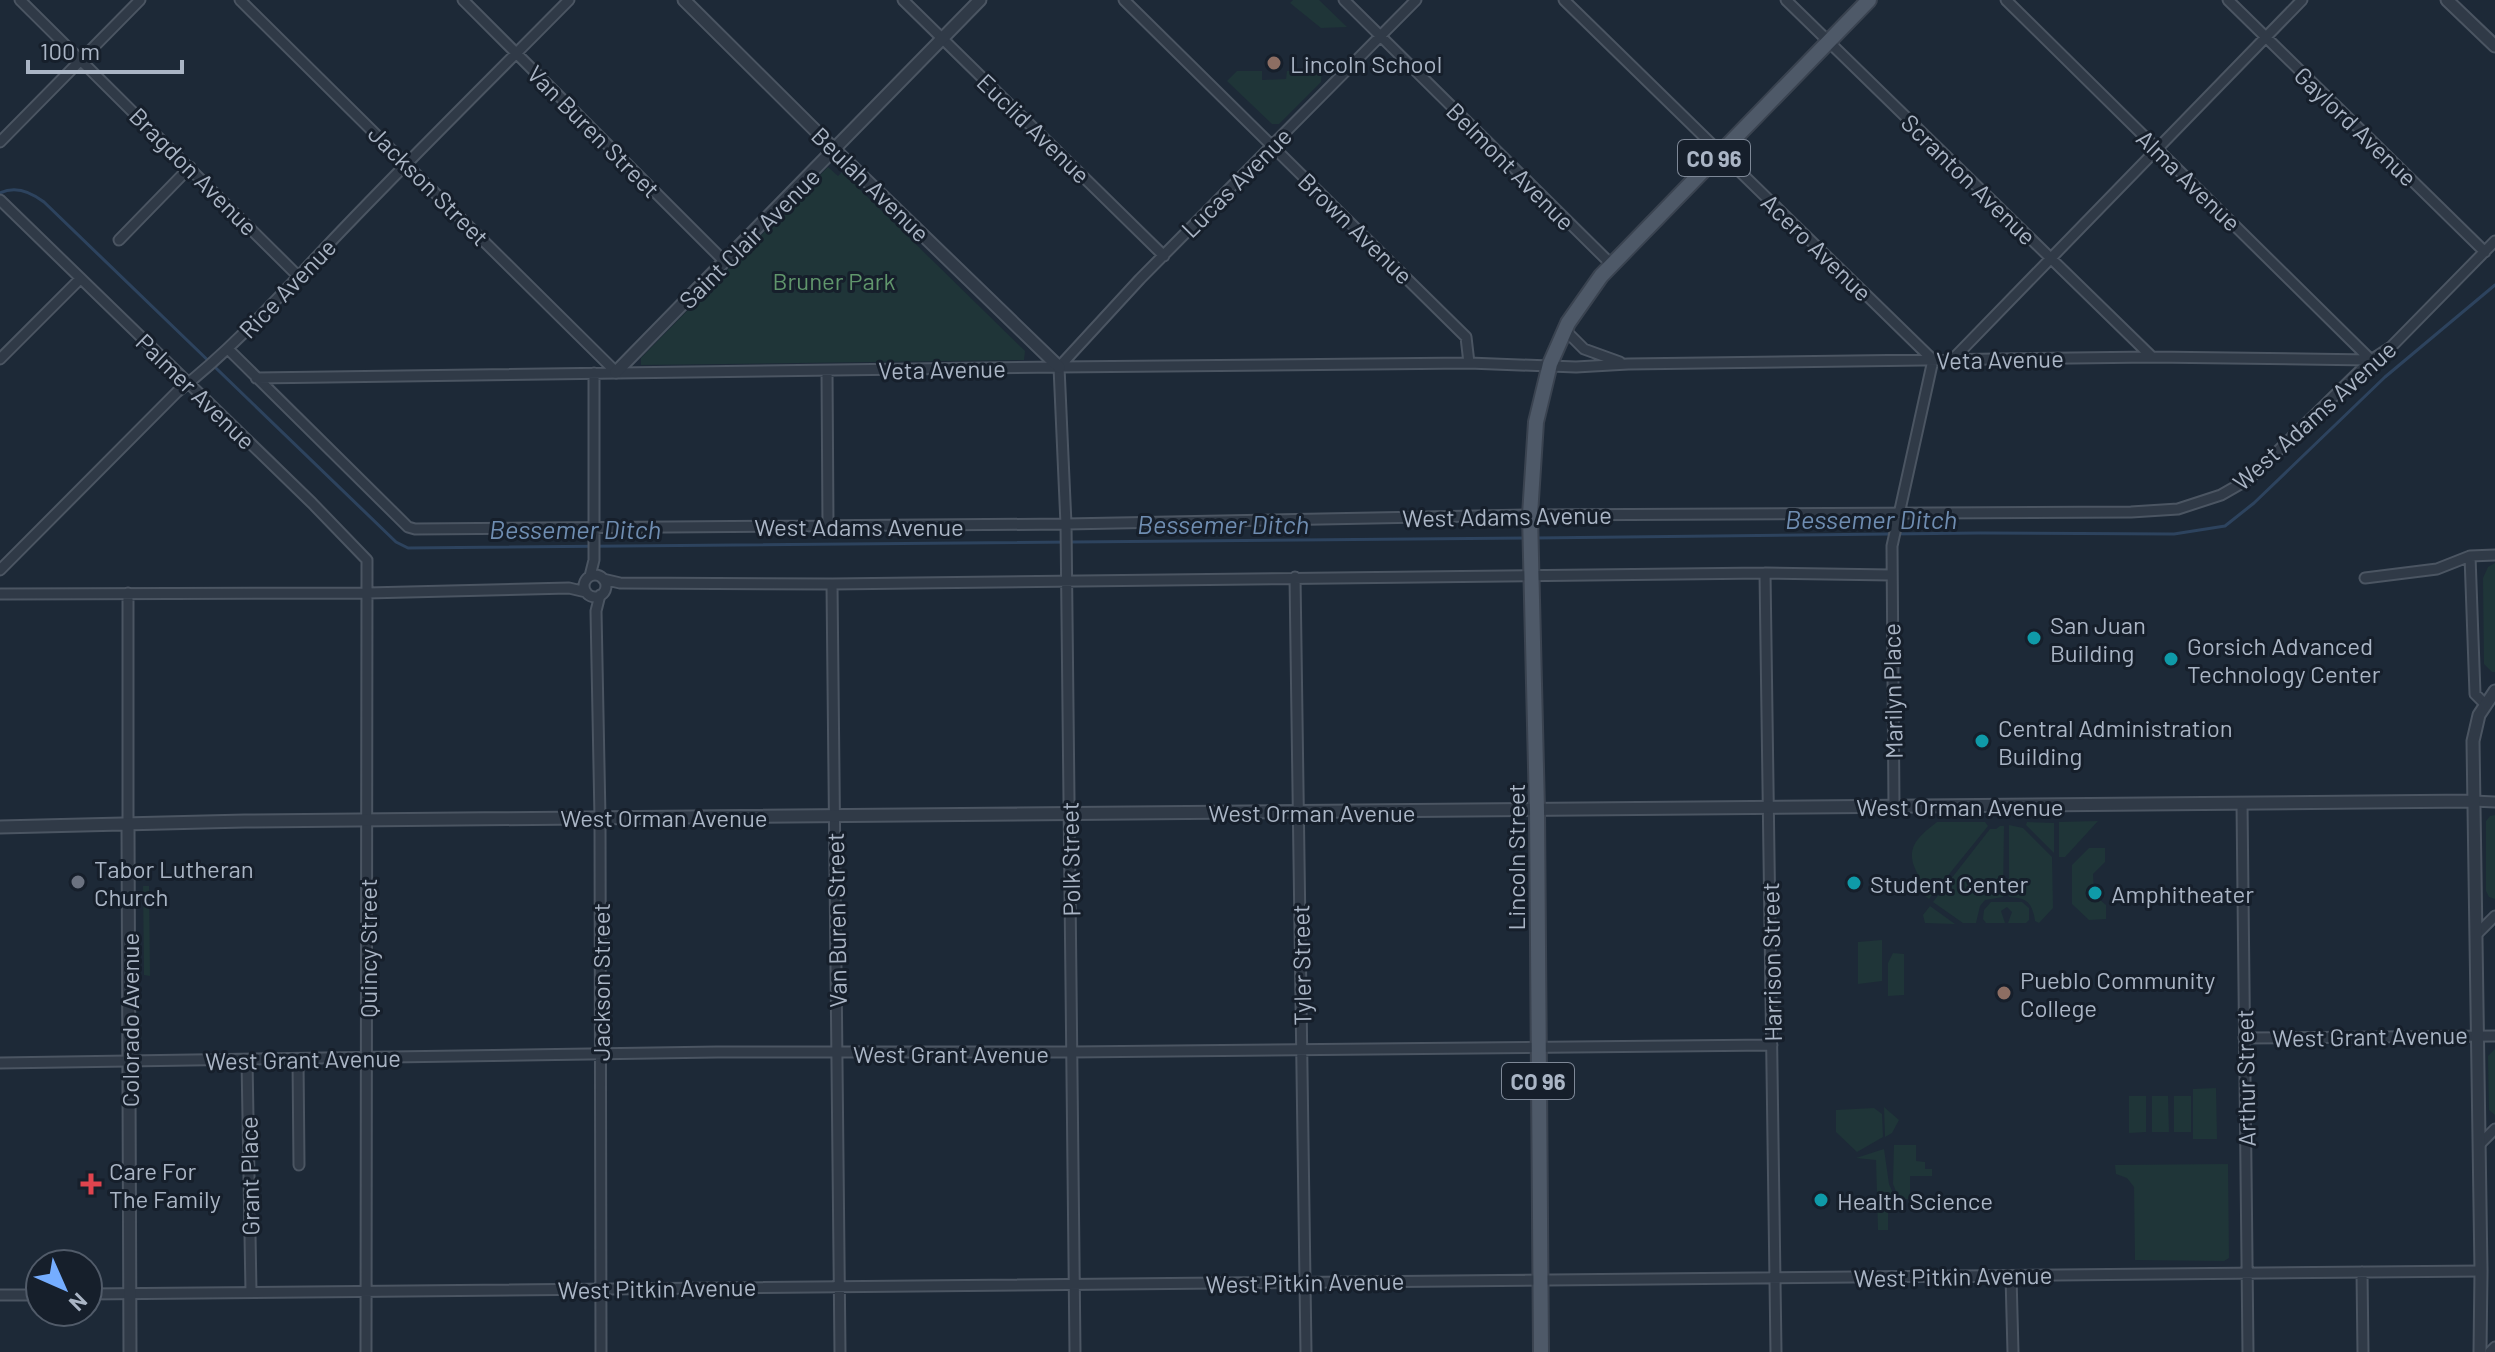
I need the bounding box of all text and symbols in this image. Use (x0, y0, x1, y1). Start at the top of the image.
scale bar (28, 24, 182, 74)
text: 100 m (40, 36, 100, 65)
place label: Lincoln School (1290, 49, 1442, 78)
marker: Lincoln School (1265, 54, 1283, 72)
street label: Van Buren Street (522, 59, 666, 203)
street label: Gaylord Avenue (2289, 60, 2423, 192)
street label: Euclid Avenue (972, 67, 1096, 189)
street label: Belmont Avenue (1441, 96, 1581, 236)
street label: Bragdon Avenue (124, 101, 264, 241)
street label: Scranton Avenue (1896, 107, 2042, 251)
street label: Jackson Street (363, 119, 495, 251)
street label: Beulah Avenue (806, 121, 936, 247)
street label: Lucas Avenue (1175, 121, 1297, 243)
street label: Alma Avenue (2131, 123, 2247, 237)
road number: CO 96 (1678, 140, 1750, 176)
street label: Saint Clair Avenue (673, 162, 825, 314)
street label: Brown Avenue (1293, 166, 1419, 290)
street label: Acero Avenue (1756, 187, 1878, 307)
street label: Rice Avenue (232, 232, 342, 344)
park label: Bruner Park (773, 266, 895, 295)
street label: Palmer Avenue (130, 327, 262, 455)
street label: West Adams Avenue (2226, 334, 2402, 496)
street label: Veta Avenue (1936, 343, 2064, 375)
street label: Veta Avenue (878, 353, 1006, 385)
street label: West Adams Avenue (1402, 500, 1612, 532)
water label: Bessemer Ditch (1785, 503, 1957, 534)
water label: Bessemer Ditch (1137, 508, 1309, 539)
street label: West Adams Avenue (754, 512, 964, 541)
water label: Bessemer Ditch (489, 513, 661, 544)
place label: San Juan Building (2050, 610, 2146, 667)
street label: Marilyn Place (1876, 623, 1908, 759)
marker: San Juan Building (2025, 629, 2043, 647)
place label: Gorsich Advanced Technology Center (2187, 631, 2381, 688)
marker: Gorsich Advanced Technology Center (2162, 650, 2180, 668)
place label: Central Administration Building (1998, 713, 2233, 770)
marker: Central Administration Building (1973, 732, 1991, 750)
street label: Lincoln Street (1501, 784, 1530, 930)
street label: West Orman Avenue (1856, 792, 2064, 821)
street label: West Orman Avenue (1208, 798, 1416, 827)
street label: Polk Street (1055, 801, 1085, 917)
street label: West Orman Avenue (560, 803, 768, 832)
street label: Van Buren Street (820, 832, 852, 1008)
place label: Tabor Lutheran Church (94, 854, 254, 911)
place label: Student Center (1870, 869, 2028, 898)
marker: Tabor Lutheran Church (69, 873, 87, 891)
marker: Student Center (1845, 874, 1863, 892)
street label: Quincy Street (353, 878, 382, 1018)
place label: Amphitheater (2111, 879, 2254, 908)
street label: Harrison Street (1755, 882, 1787, 1042)
marker: Amphitheater (2086, 884, 2104, 902)
street label: Jackson Street (586, 903, 615, 1061)
street label: Tyler Street (1285, 904, 1317, 1026)
street label: Colorado Avenue (115, 933, 144, 1107)
place label: Pueblo Community College (2020, 965, 2215, 1022)
marker: Pueblo Community College (1995, 984, 2013, 1002)
street label: Arthur Street (2229, 1009, 2261, 1147)
street label: West Grant Avenue (2272, 1020, 2468, 1052)
street label: West Grant Avenue (853, 1039, 1049, 1068)
street label: West Grant Avenue (205, 1043, 401, 1075)
road number: CO 96 (1502, 1063, 1574, 1099)
street label: Grant Place (233, 1116, 265, 1236)
place label: Care For The Family (109, 1156, 221, 1213)
marker: Care For The Family (80, 1173, 102, 1195)
place label: Health Science (1837, 1186, 1993, 1215)
marker: Health Science (1812, 1191, 1830, 1209)
north arrow (24, 1248, 104, 1328)
street label: West Pitkin Avenue (1853, 1260, 2053, 1292)
street label: West Pitkin Avenue (1205, 1266, 1405, 1298)
street label: West Pitkin Avenue (557, 1272, 757, 1304)
text: N (64, 1288, 93, 1317)

